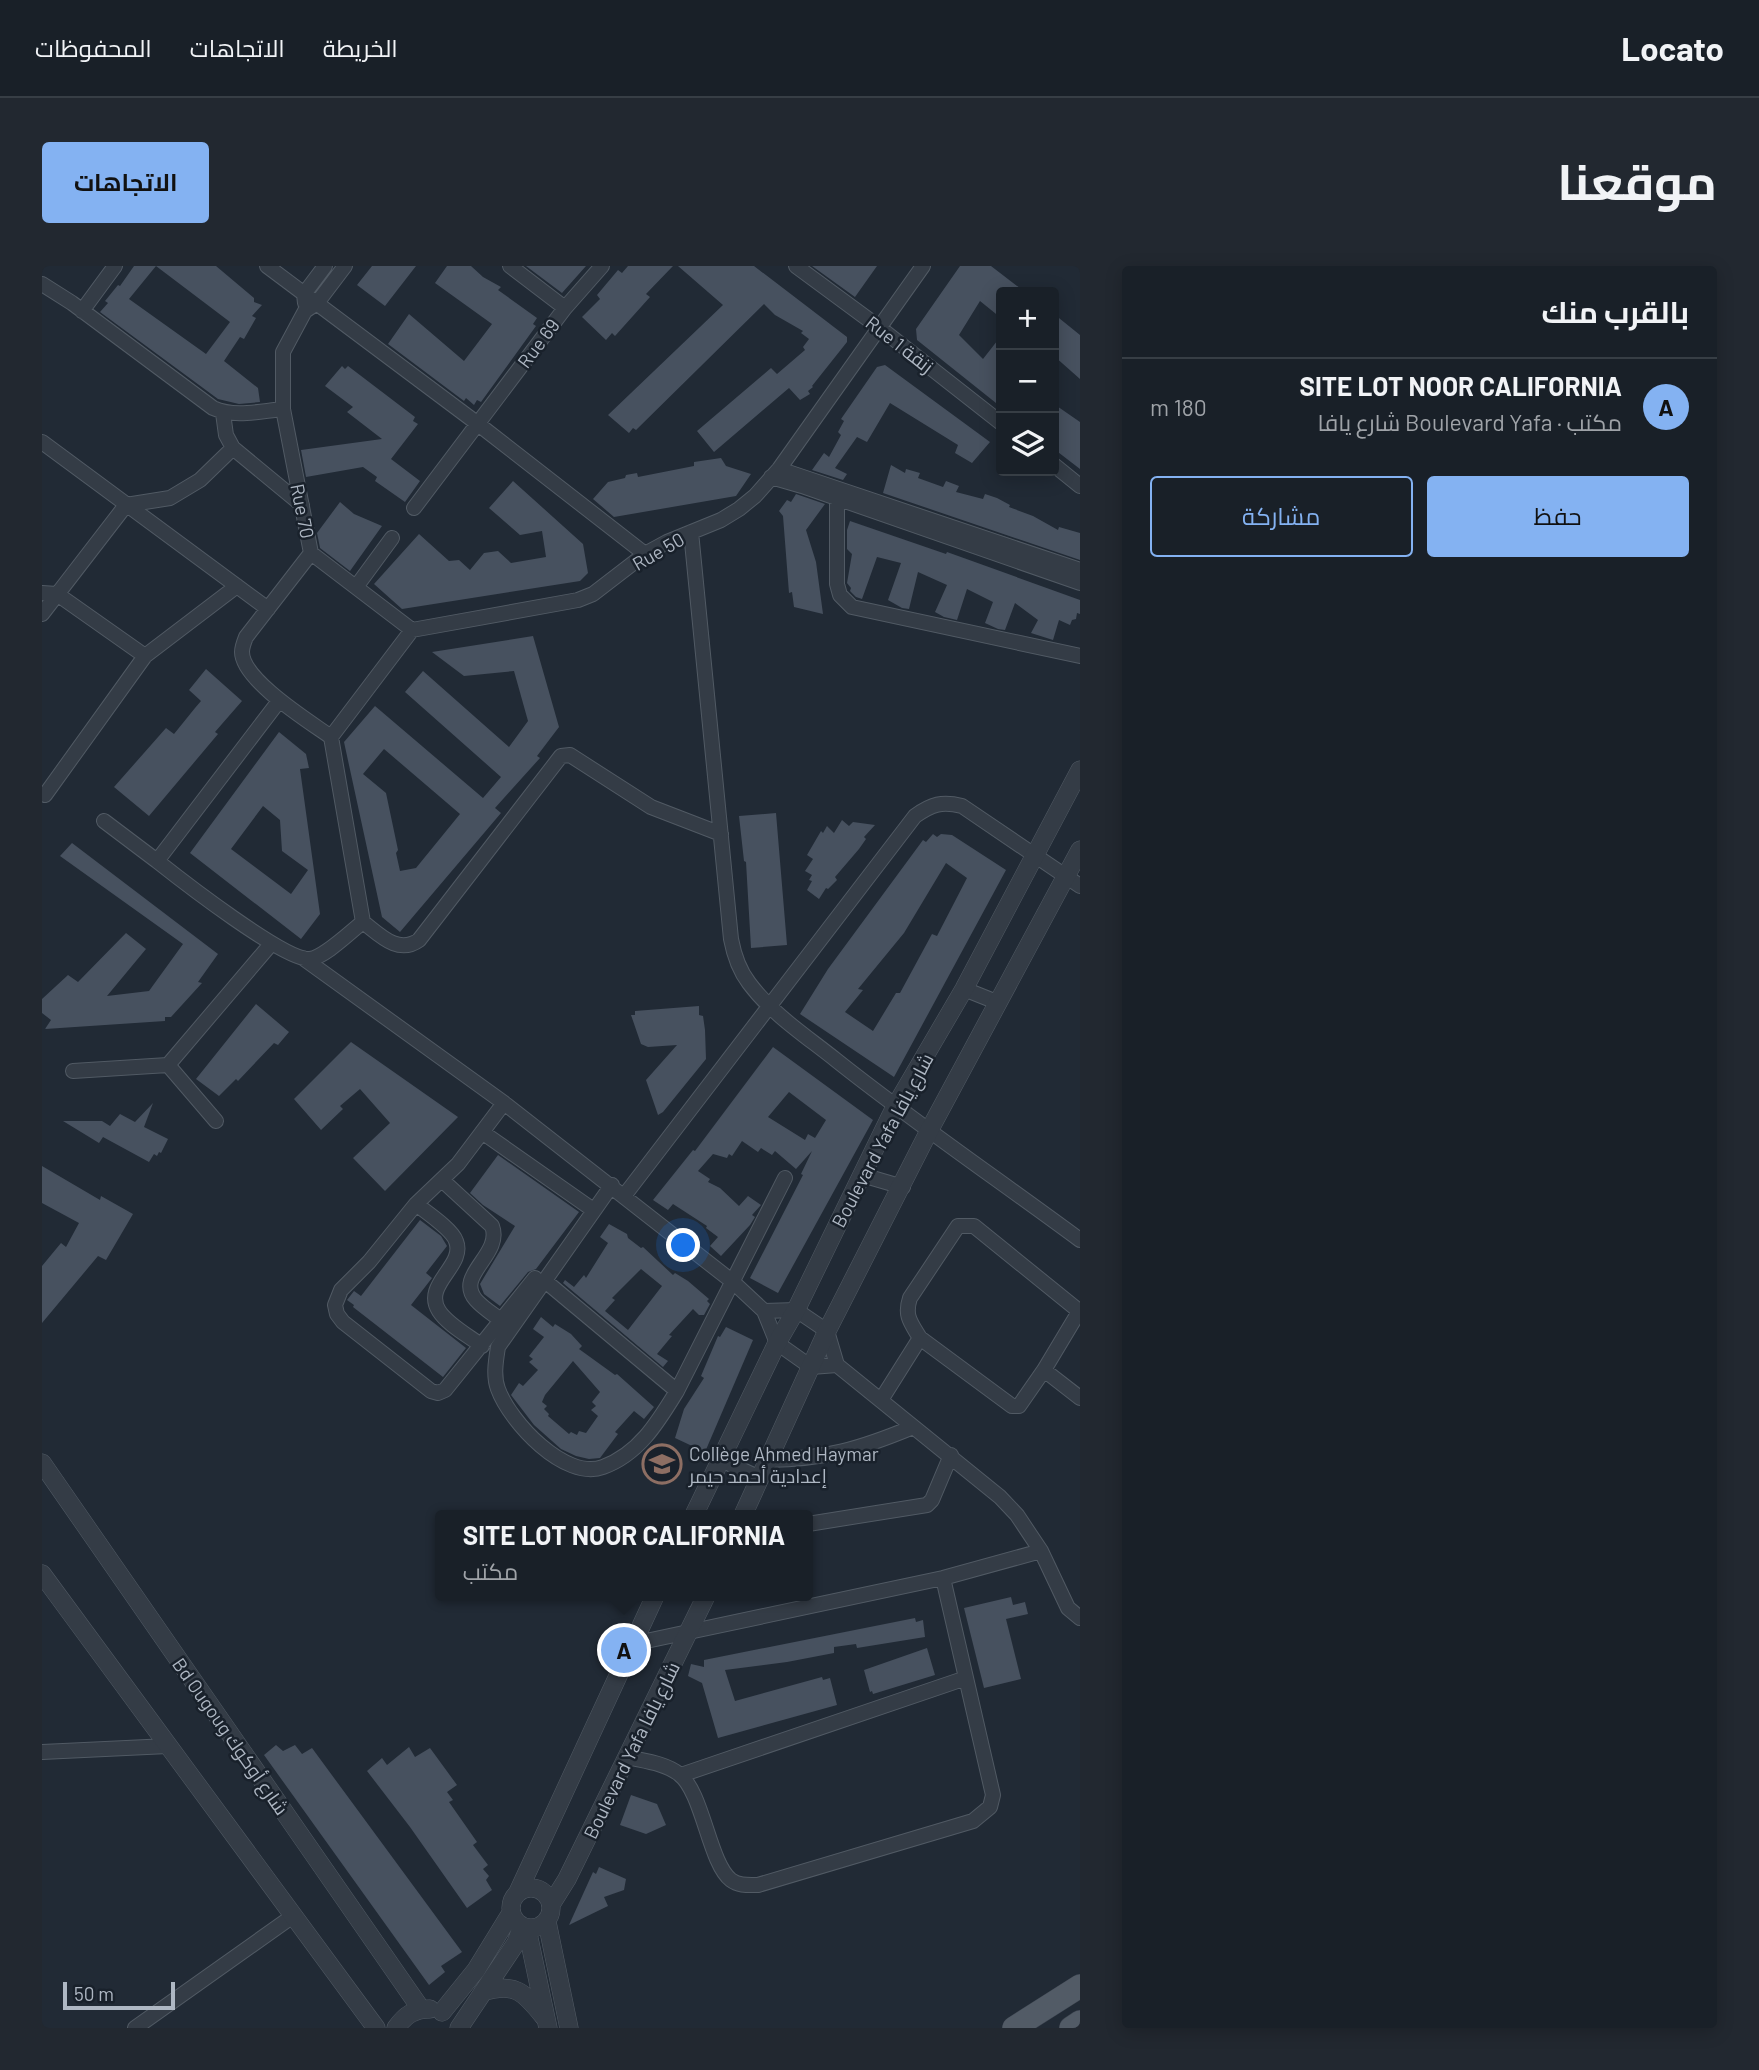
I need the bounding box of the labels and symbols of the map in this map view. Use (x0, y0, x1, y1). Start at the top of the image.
street label: Rue 1 زنقة (861, 310, 938, 378)
street label: Rue 69 (512, 314, 564, 372)
street label: Rue 70 (286, 482, 320, 540)
street label: Rue 50 (628, 527, 688, 575)
street label: Boulevard Yafa شارع يافا (826, 1049, 940, 1233)
your location (666, 1228, 700, 1262)
place label: Collège Ahmed Haymar إعدادية أحمد حيمر (688, 1442, 879, 1488)
school or university icon: Collège Ahmed Haymar إعدادية أحمد حيمر (641, 1443, 683, 1485)
pin: A (601, 1624, 647, 1676)
street label: Bd Ougoug شارع أوكوك (166, 1653, 294, 1821)
street label: Boulevard Yafa شارع يافا (578, 1658, 687, 1844)
scale bar (63, 1979, 175, 2011)

